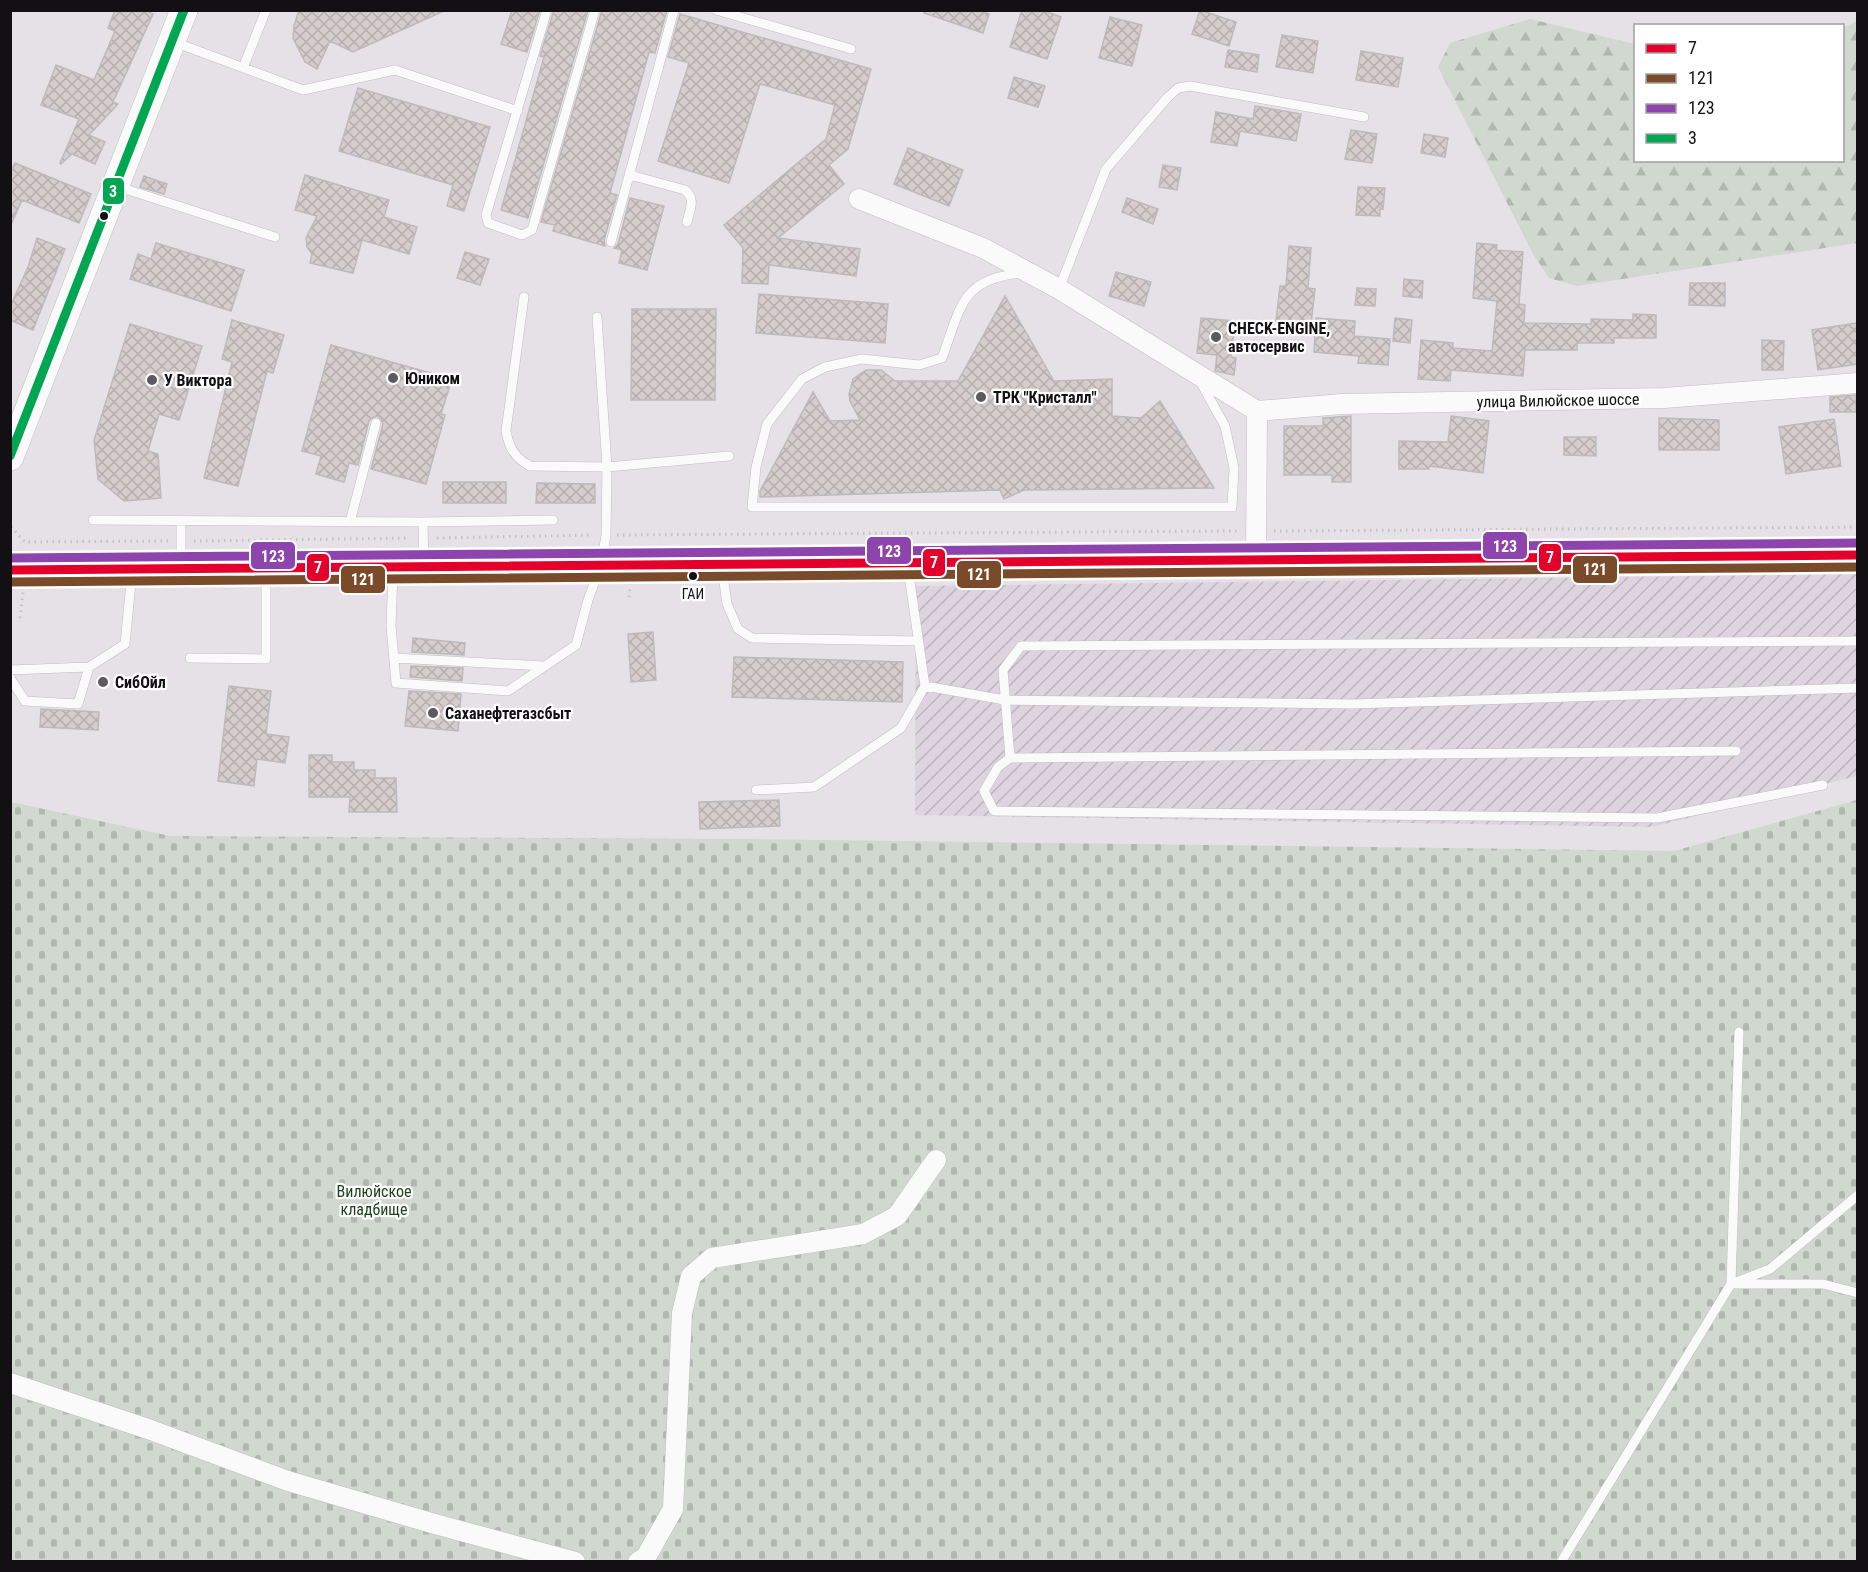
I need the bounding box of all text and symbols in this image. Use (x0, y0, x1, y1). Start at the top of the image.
legend (1634, 24, 1844, 162)
text: 7 (1688, 37, 1697, 58)
text: 121 (1688, 67, 1715, 88)
text: 123 (1688, 97, 1715, 118)
text: 3 (1688, 127, 1697, 148)
line badge: 3 (102, 177, 125, 205)
text: 3 (109, 182, 117, 201)
unlabelled marker (98, 210, 110, 222)
place label: CHECK-ENGINE, автосервис (1228, 319, 1330, 356)
marker: CHECK-ENGINE, автосервис (1209, 330, 1223, 344)
place label: Юником (405, 369, 460, 388)
place label: У Виктора (164, 371, 232, 390)
marker: Юником (386, 371, 400, 385)
marker: У Виктора (145, 373, 159, 387)
place label: ТРК "Кристалл" (993, 388, 1097, 407)
marker: ТРК "Кристалл" (974, 390, 988, 404)
street label: улица Вилюйское шоссе (1477, 390, 1639, 411)
line badge: 123 (1482, 531, 1528, 560)
line badge: 123 (866, 536, 912, 565)
text: 123 (1493, 537, 1517, 556)
line badge: 123 (250, 541, 296, 570)
text: 123 (877, 542, 901, 561)
line badge: 7 (1538, 543, 1562, 572)
text: 123 (261, 547, 285, 566)
line badge: 7 (922, 548, 946, 577)
text: 7 (1546, 548, 1554, 567)
line badge: 7 (306, 553, 330, 582)
text: 7 (930, 553, 938, 572)
line badge: 121 (1572, 555, 1618, 584)
text: 7 (314, 558, 322, 577)
line badge: 121 (956, 560, 1002, 589)
text: 121 (1583, 560, 1607, 579)
line badge: 121 (340, 565, 386, 594)
text: 121 (967, 565, 991, 584)
text: 121 (351, 570, 375, 589)
marker: ГАИ (687, 570, 699, 582)
place label: ГАИ (682, 586, 704, 602)
place label: СибОйл (115, 673, 166, 692)
marker: СибОйл (96, 675, 110, 689)
place label: Саханефтегазсбыт (445, 704, 571, 723)
marker: Саханефтегазсбыт (426, 706, 440, 720)
park label: Вилюйское кладбище (337, 1182, 411, 1219)

